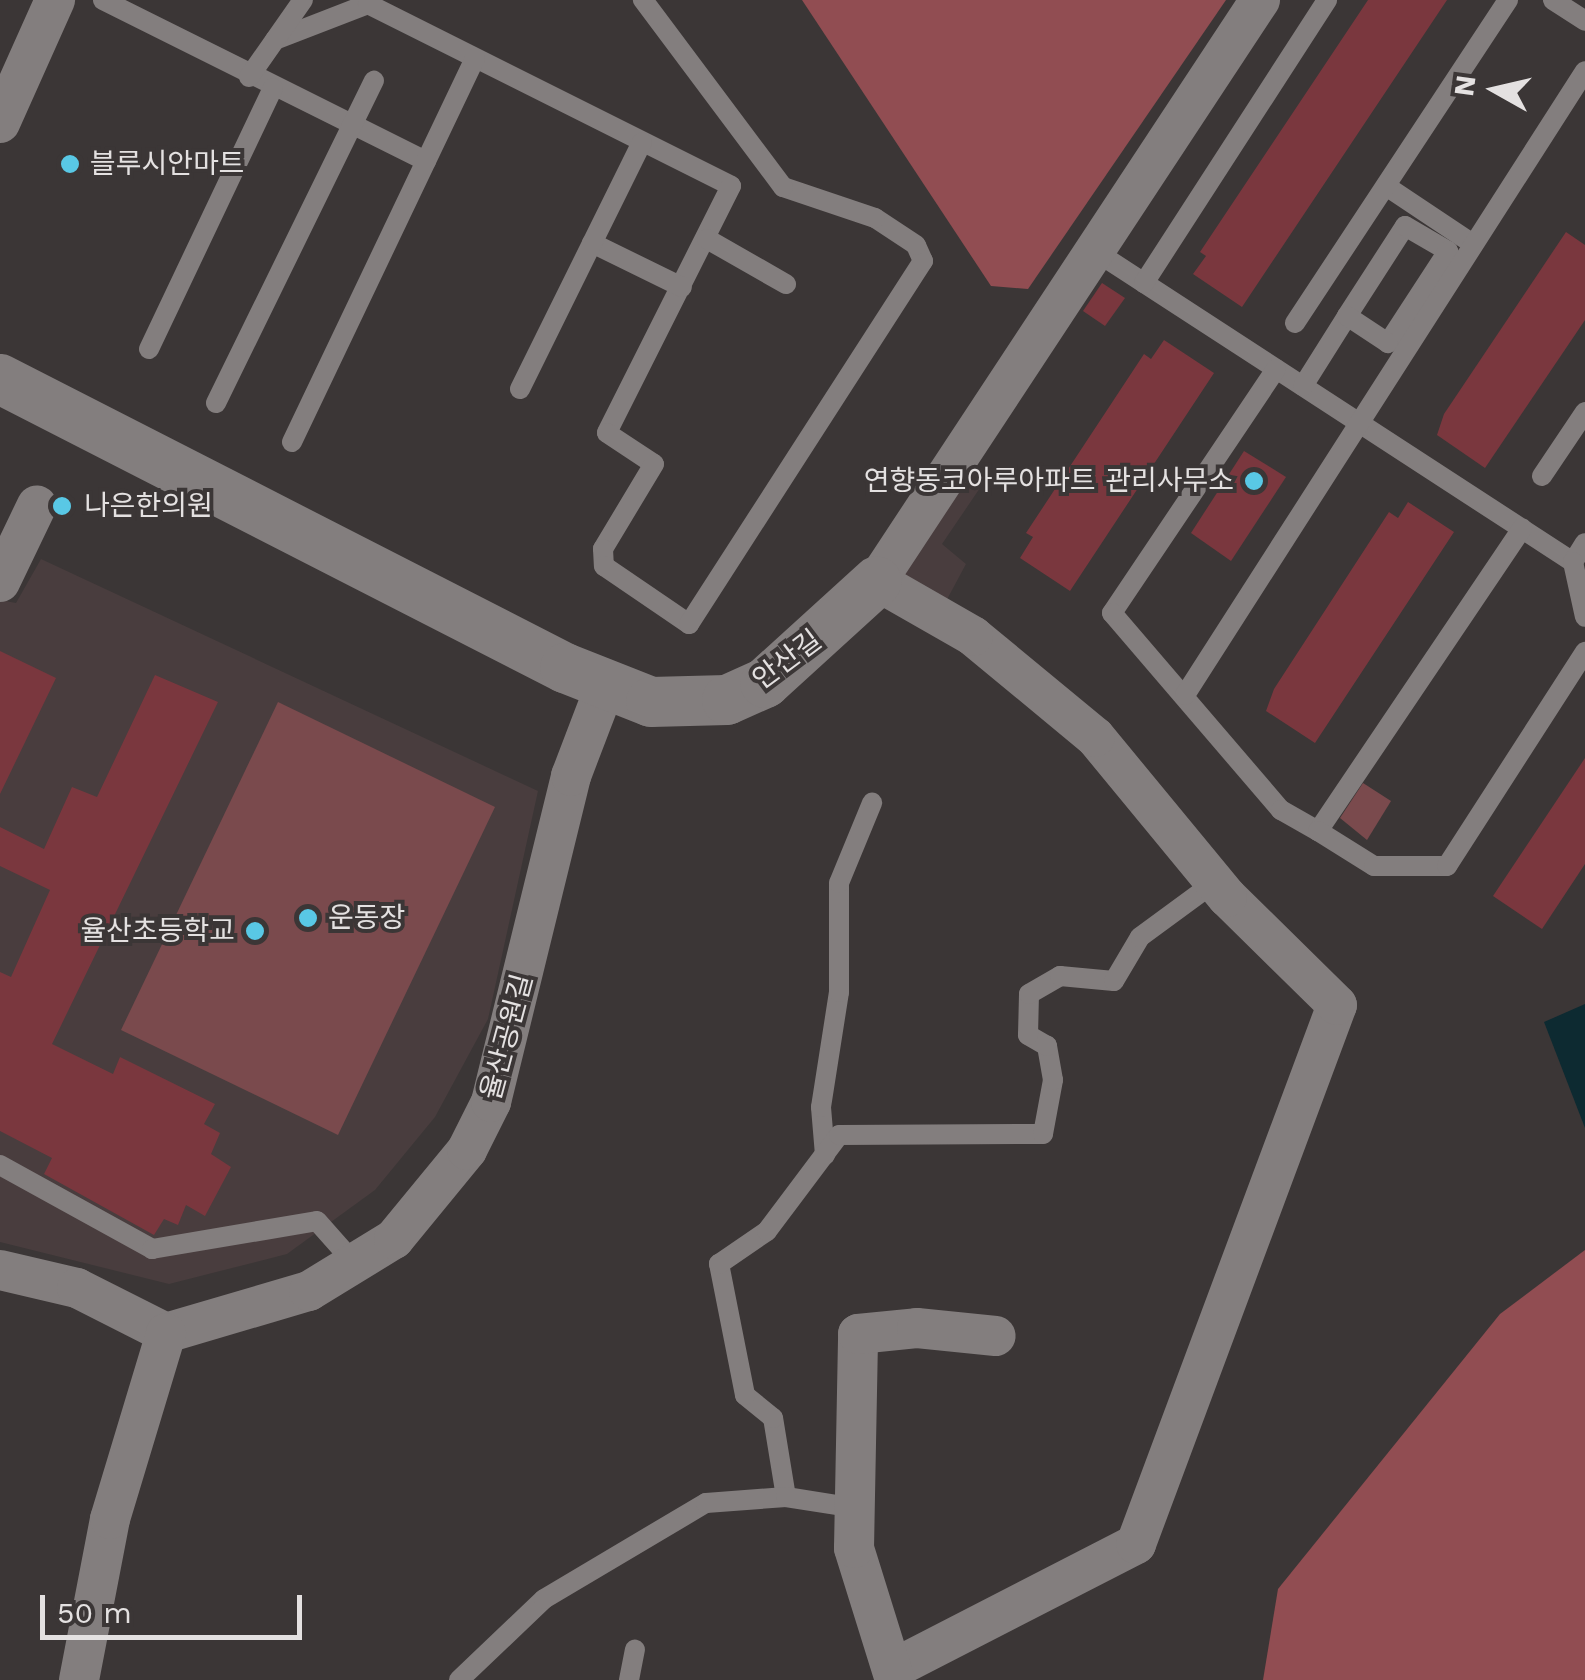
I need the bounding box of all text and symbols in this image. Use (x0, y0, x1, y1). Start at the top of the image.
north arrow (1445, 40, 1545, 140)
text: N (1447, 73, 1483, 98)
place label: 블루시안마트 (90, 147, 245, 181)
marker: 블루시안마트 (59, 153, 81, 175)
place label: 연향동코아루아파트 관리사무소 (864, 464, 1234, 498)
marker: 연향동코아루아파트 관리사무소 (1243, 470, 1265, 492)
place label: 나은한의원 (84, 489, 213, 523)
marker: 나은한의원 (49, 493, 75, 519)
street label: 안산길 (746, 623, 828, 697)
place label: 운동장 (328, 901, 405, 935)
marker: 운동장 (297, 907, 319, 929)
place label: 율산초등학교 (80, 914, 235, 948)
marker: 율산초등학교 (244, 920, 266, 942)
street label: 율산공원길 (474, 970, 540, 1104)
scale bar (45, 1575, 308, 1637)
text: 50 m (57, 1595, 132, 1630)

